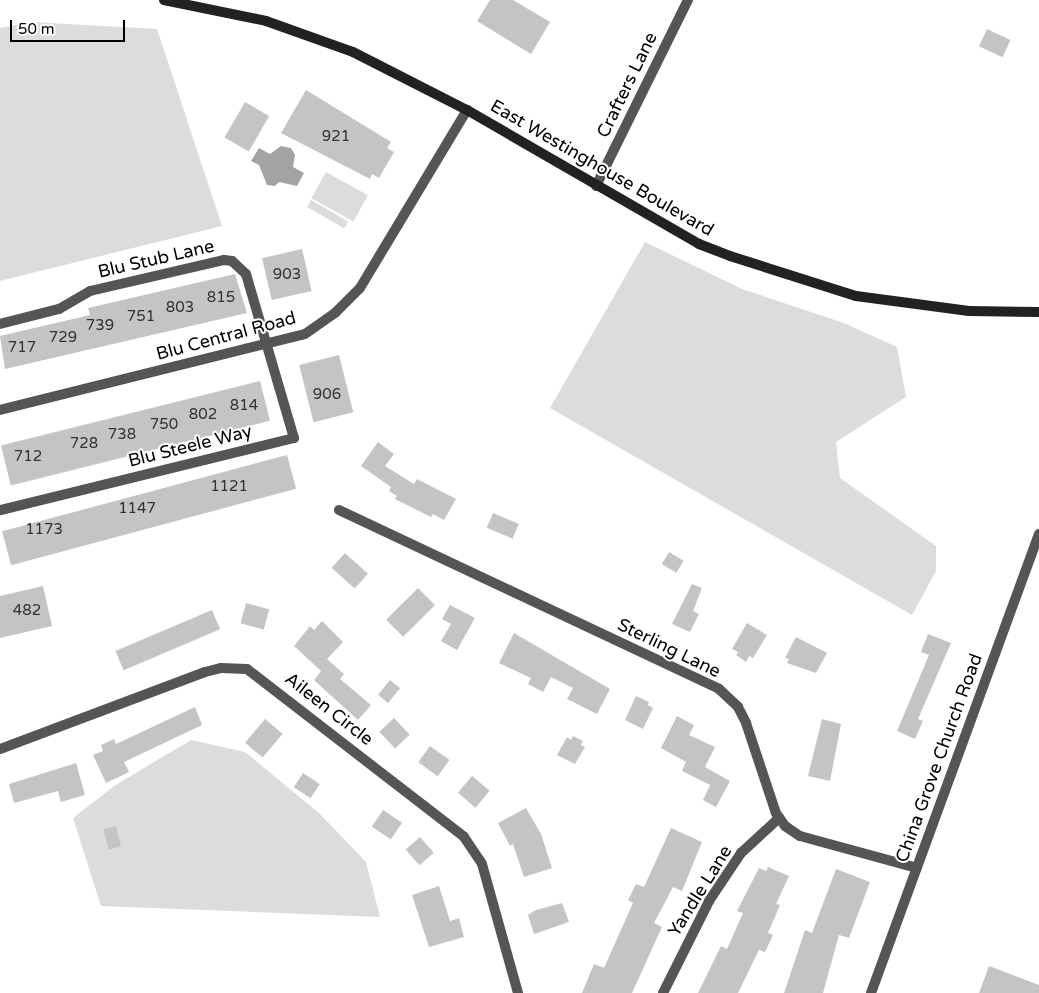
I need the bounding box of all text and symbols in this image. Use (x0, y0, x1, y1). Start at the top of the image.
scale bar (12, 10, 128, 42)
text: 50 m (18, 20, 55, 38)
street label: Crafters Lane (592, 29, 662, 141)
street label: East Westinghouse Boulevard (487, 95, 717, 241)
house number: 921 (322, 128, 350, 146)
street label: Blu Stub Lane (96, 235, 216, 283)
house number: 903 (273, 266, 301, 284)
house number: 815 (207, 289, 235, 307)
house number: 803 (166, 299, 194, 317)
street label: Blu Central Road (154, 307, 298, 365)
house number: 751 (127, 308, 155, 326)
house number: 739 (86, 317, 114, 335)
house number: 729 (49, 329, 77, 347)
house number: 717 (8, 339, 36, 357)
house number: 906 (313, 386, 341, 404)
house number: 814 (230, 397, 258, 415)
house number: 802 (189, 406, 217, 424)
house number: 750 (150, 416, 178, 434)
street label: Blu Steele Way (126, 420, 254, 472)
house number: 738 (108, 426, 136, 444)
house number: 728 (70, 435, 98, 453)
house number: 712 (14, 448, 42, 466)
house number: 1121 (210, 478, 248, 496)
house number: 1147 (118, 500, 156, 518)
house number: 1173 (25, 521, 63, 539)
house number: 482 (13, 602, 41, 620)
street label: Sterling Lane (614, 614, 724, 682)
street label: China Grove Church Road (891, 651, 987, 865)
street label: Aileen Circle (281, 668, 377, 750)
street label: Yandle Lane (663, 841, 737, 941)

